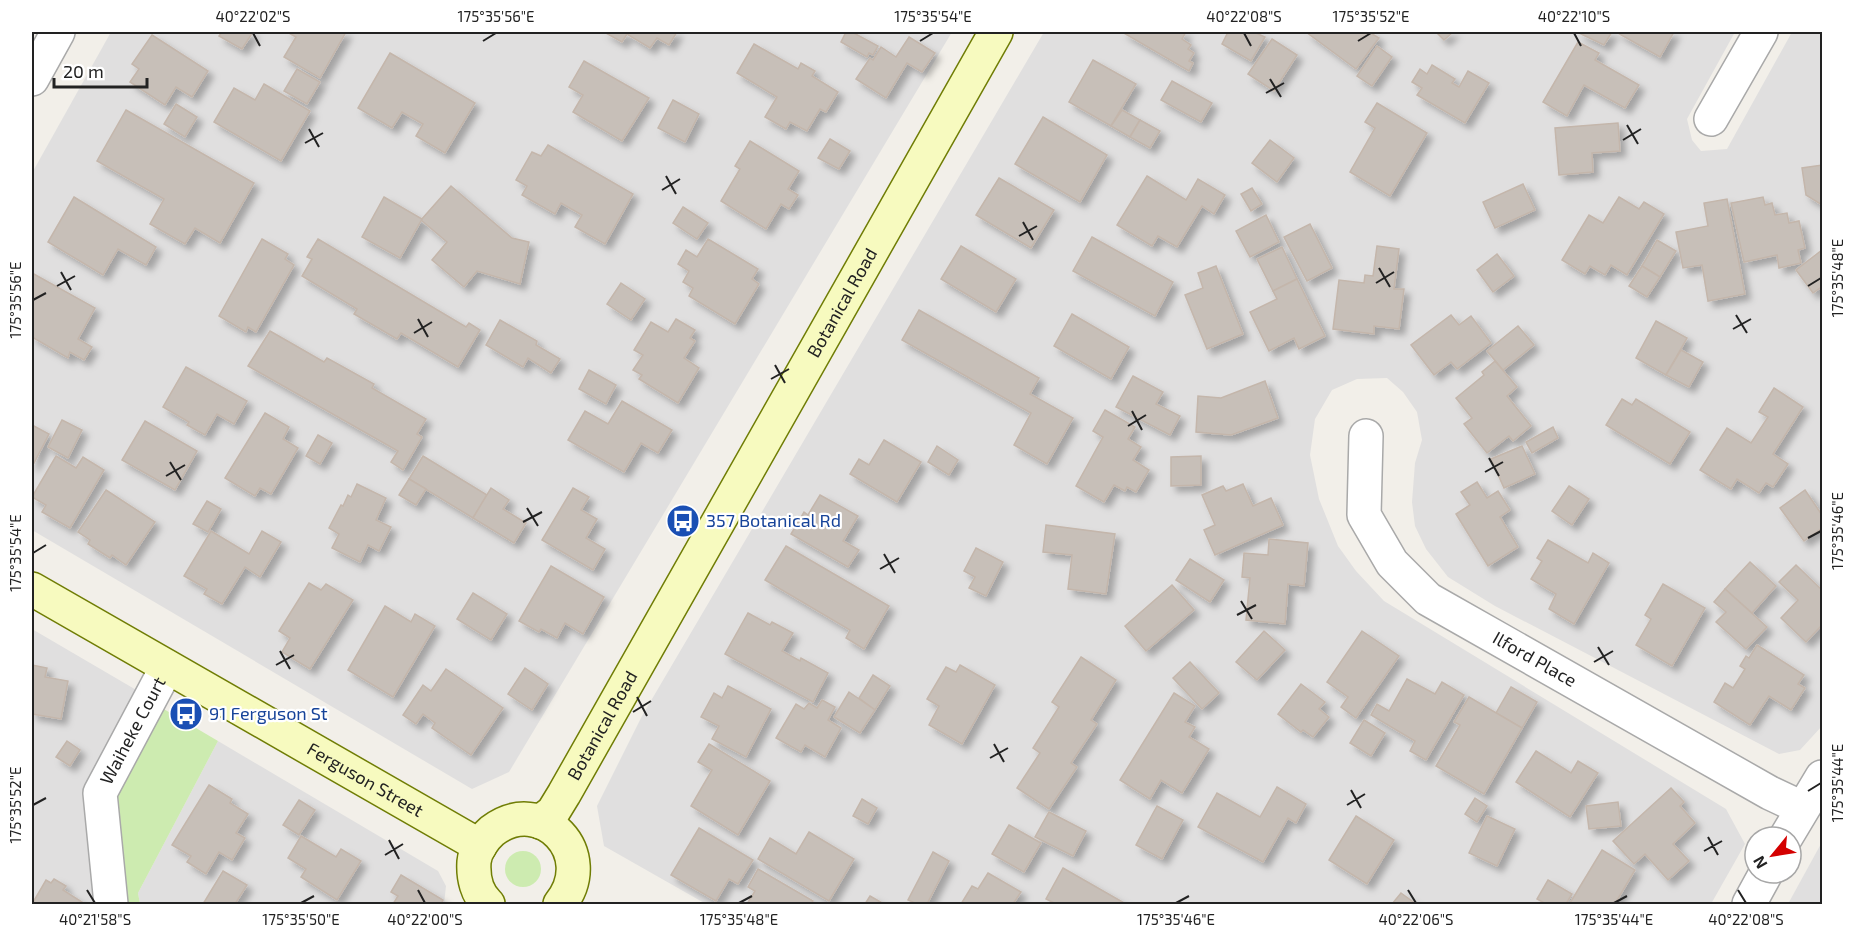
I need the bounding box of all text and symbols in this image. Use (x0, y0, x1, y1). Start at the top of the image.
text: 40°22'02"S (216, 7, 290, 25)
text: 175°35'56"E (458, 7, 534, 25)
text: 175°35'54"E (894, 7, 972, 25)
text: 40°22'08"S (1206, 7, 1282, 25)
text: 175°35'52"E (1333, 7, 1409, 25)
text: 40°22'10"S (1538, 7, 1610, 25)
scale bar (54, 51, 147, 89)
text: 20 m (63, 60, 104, 82)
text: 175°35'48"E (1828, 239, 1846, 317)
street label: Botanical Road (802, 244, 881, 361)
text: 175°35'56"E (6, 262, 24, 338)
text: 175°35'46"E (1828, 492, 1846, 570)
bus stop icon: 357 Botanical Rd (665, 503, 701, 539)
place label: 357 Botanical Rd (706, 509, 841, 531)
text: 175°35'54"E (6, 514, 24, 592)
street label: Ilford Place (1489, 626, 1581, 691)
street label: Botanical Road (562, 667, 642, 784)
street label: Waiheke Court (95, 673, 170, 788)
bus stop icon: 91 Ferguson St (168, 696, 204, 732)
place label: 91 Ferguson St (209, 702, 328, 724)
street label: Ferguson Street (304, 737, 428, 821)
text: 175°35'44"E (1828, 744, 1846, 822)
text: 175°35'52"E (6, 767, 24, 843)
north arrow (1743, 825, 1803, 885)
text: N (1748, 853, 1771, 873)
text: 40°21'58"S (59, 910, 131, 928)
text: 175°35'50"E (262, 910, 340, 928)
text: 40°22'00"S (387, 910, 463, 928)
text: 175°35'48"E (700, 910, 778, 928)
text: 175°35'46"E (1137, 910, 1215, 928)
text: 40°22'06"S (1378, 910, 1454, 928)
text: 175°35'44"E (1575, 910, 1653, 928)
text: 40°22'08"S (1708, 910, 1784, 928)

